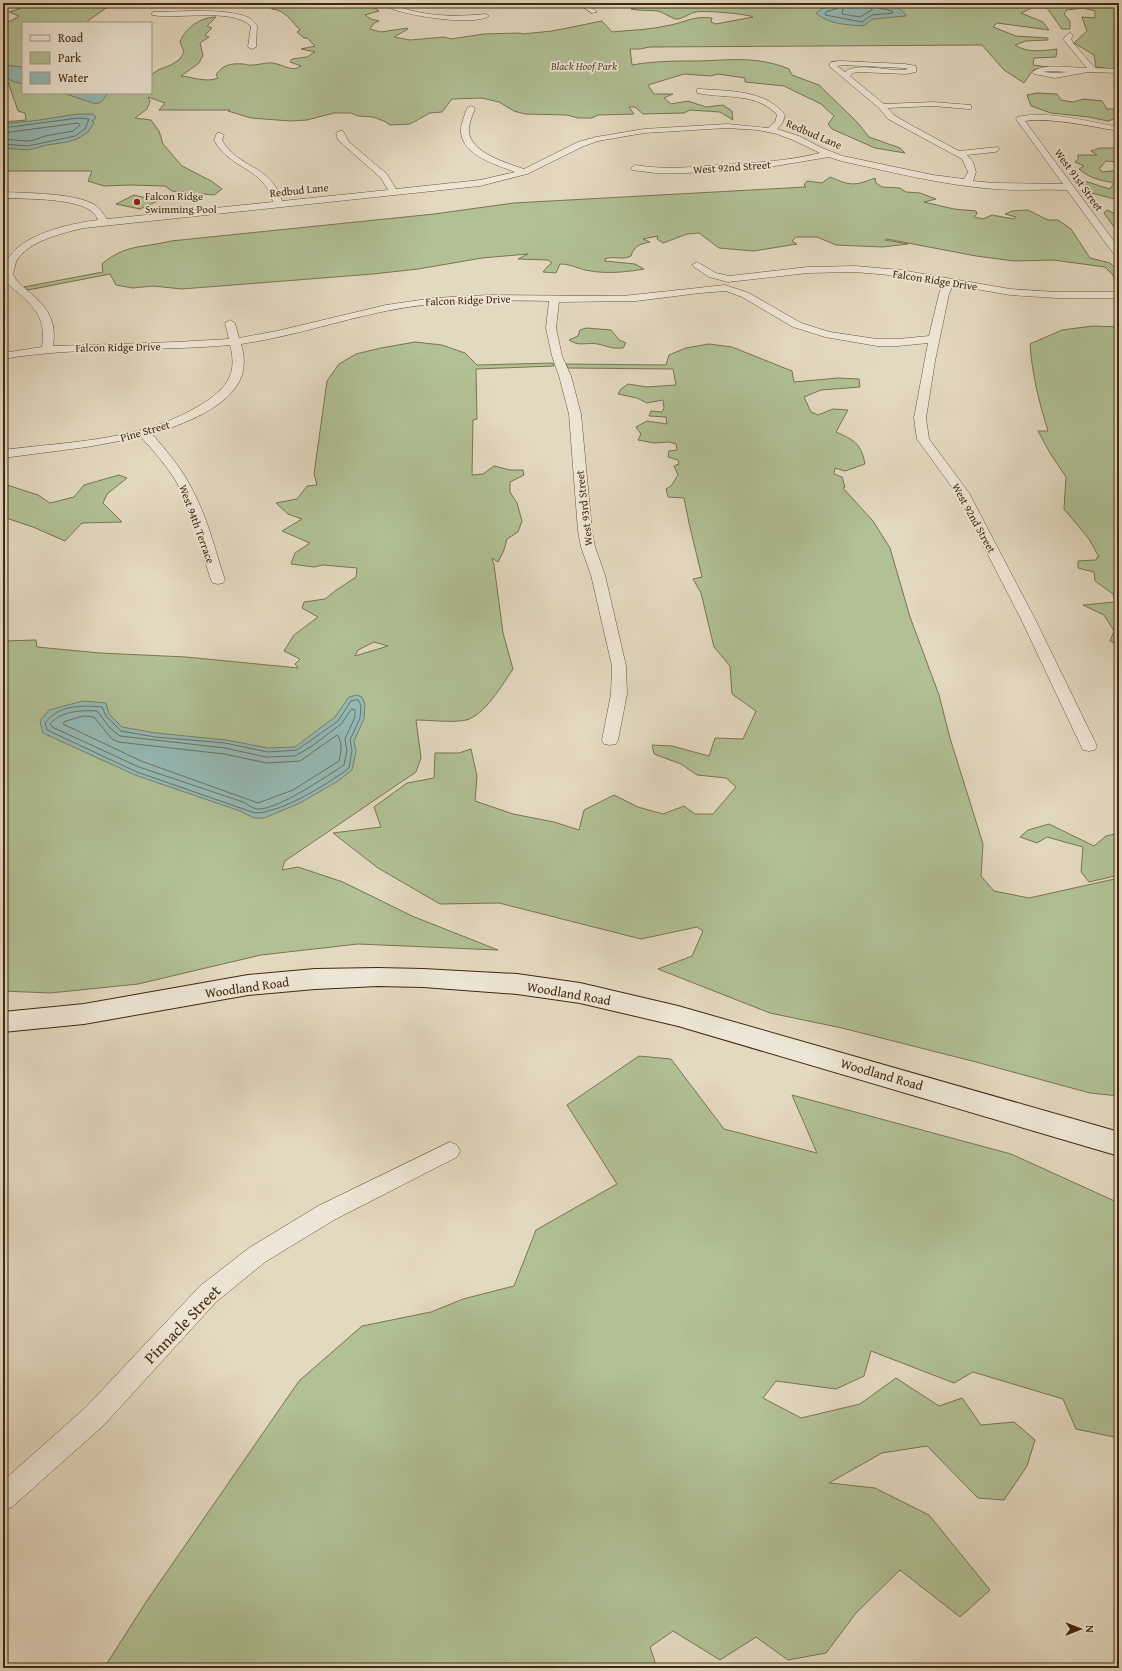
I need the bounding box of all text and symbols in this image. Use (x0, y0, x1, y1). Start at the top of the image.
legend (22, 22, 152, 94)
text: Road (58, 29, 84, 46)
text: Park (58, 49, 82, 66)
park label: Black Hoof Park (550, 58, 618, 74)
text: Water (58, 69, 88, 86)
street label: Redbud Lane (784, 115, 844, 153)
street label: West 91st Street (1051, 145, 1107, 215)
street label: West 92nd Street (693, 156, 771, 178)
street label: Redbud Lane (269, 179, 329, 201)
place label: Falcon Ridge Swimming Pool (145, 188, 217, 217)
marker: Falcon Ridge Swimming Pool (132, 197, 142, 207)
street label: Falcon Ridge Drive (892, 265, 978, 295)
street label: Falcon Ridge Drive (425, 291, 511, 309)
street label: Falcon Ridge Drive (75, 338, 161, 356)
street label: Pine Street (118, 416, 172, 446)
street label: West 93rd Street (571, 469, 597, 547)
street label: West 92nd Street (948, 480, 1000, 556)
street label: West 94th Terrace (175, 482, 219, 566)
street label: Woodland Road (204, 972, 290, 1003)
street label: Woodland Road (525, 977, 612, 1010)
street label: Woodland Road (838, 1054, 925, 1095)
street label: Pinnacle Street (138, 1279, 226, 1369)
north arrow (1060, 1609, 1100, 1649)
text: N (1082, 1625, 1098, 1633)

